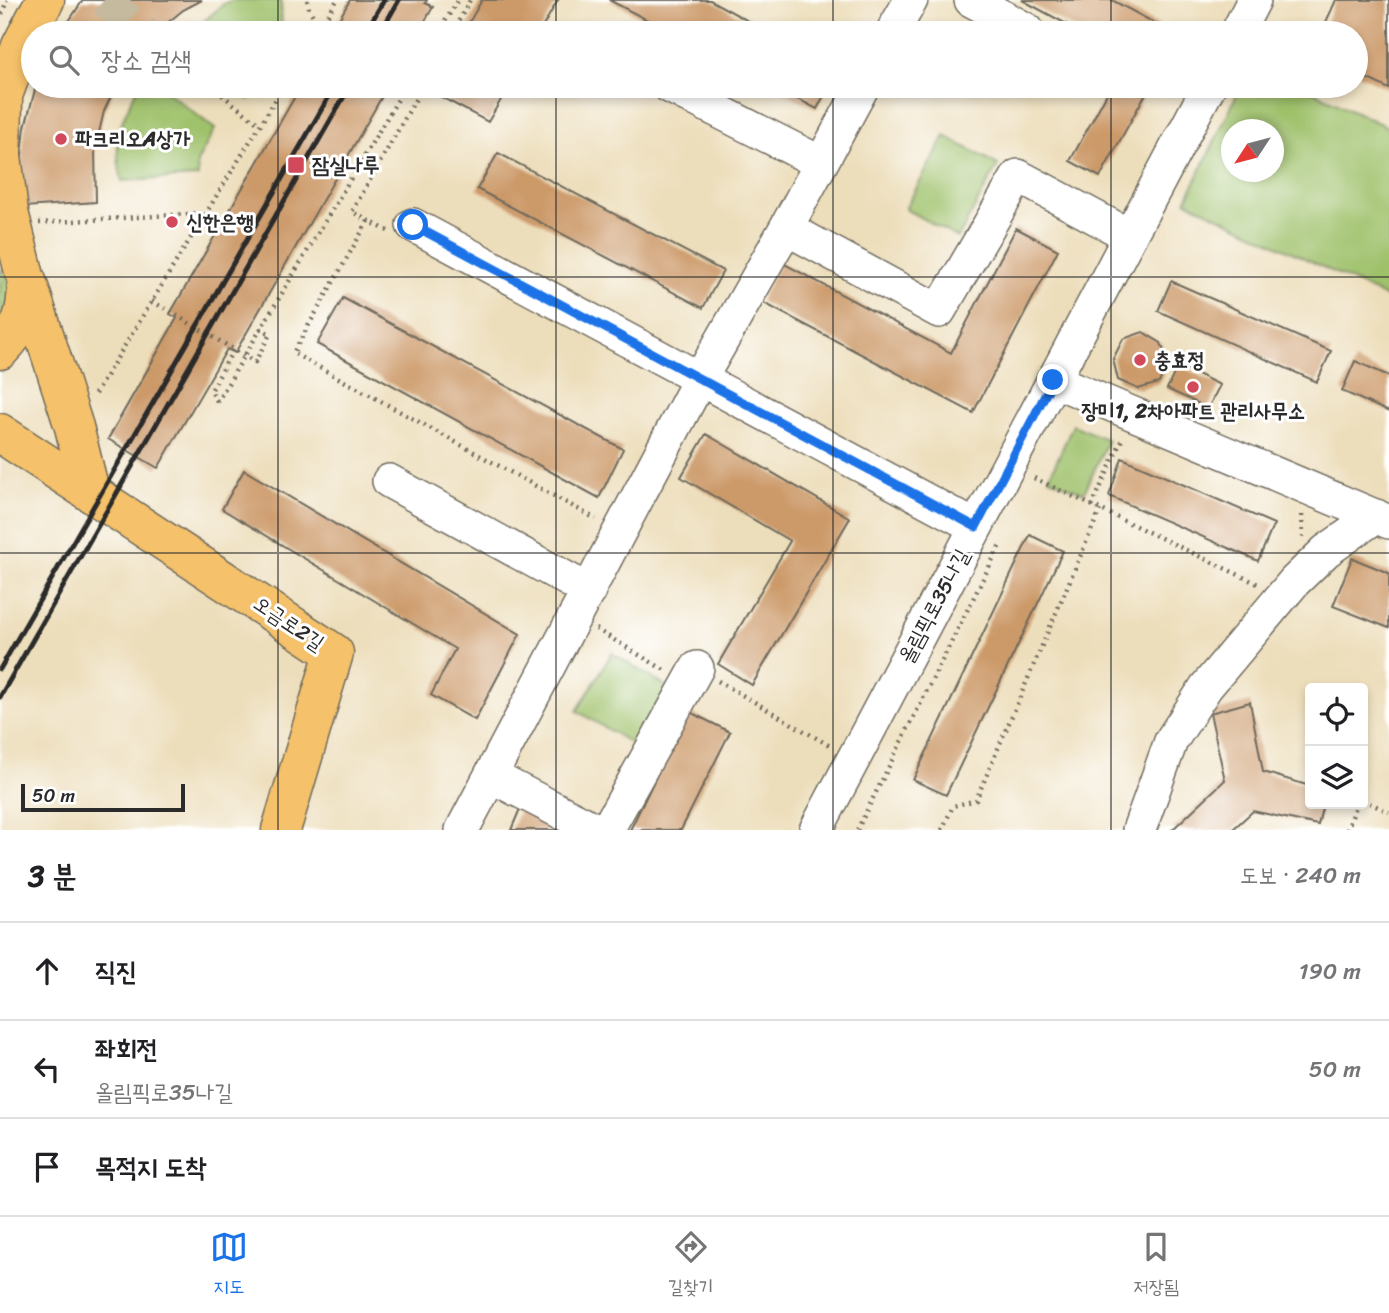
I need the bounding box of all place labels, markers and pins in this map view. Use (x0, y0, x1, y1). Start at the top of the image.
place label: 파크리오A상가 (75, 120, 190, 158)
marker: 파크리오A상가 (53, 131, 69, 147)
place label: 잠실나루 (312, 146, 380, 184)
marker: 잠실나루 (286, 155, 306, 175)
place label: 신한은행 (186, 203, 254, 241)
marker: 신한은행 (164, 214, 180, 230)
place label: 충효정 (1154, 341, 1205, 379)
marker: 충효정 (1132, 352, 1148, 368)
marker: 장미1, 2차아파트 관리사무소 (1185, 379, 1201, 395)
place label: 장미1, 2차아파트 관리사무소 (1081, 392, 1305, 430)

